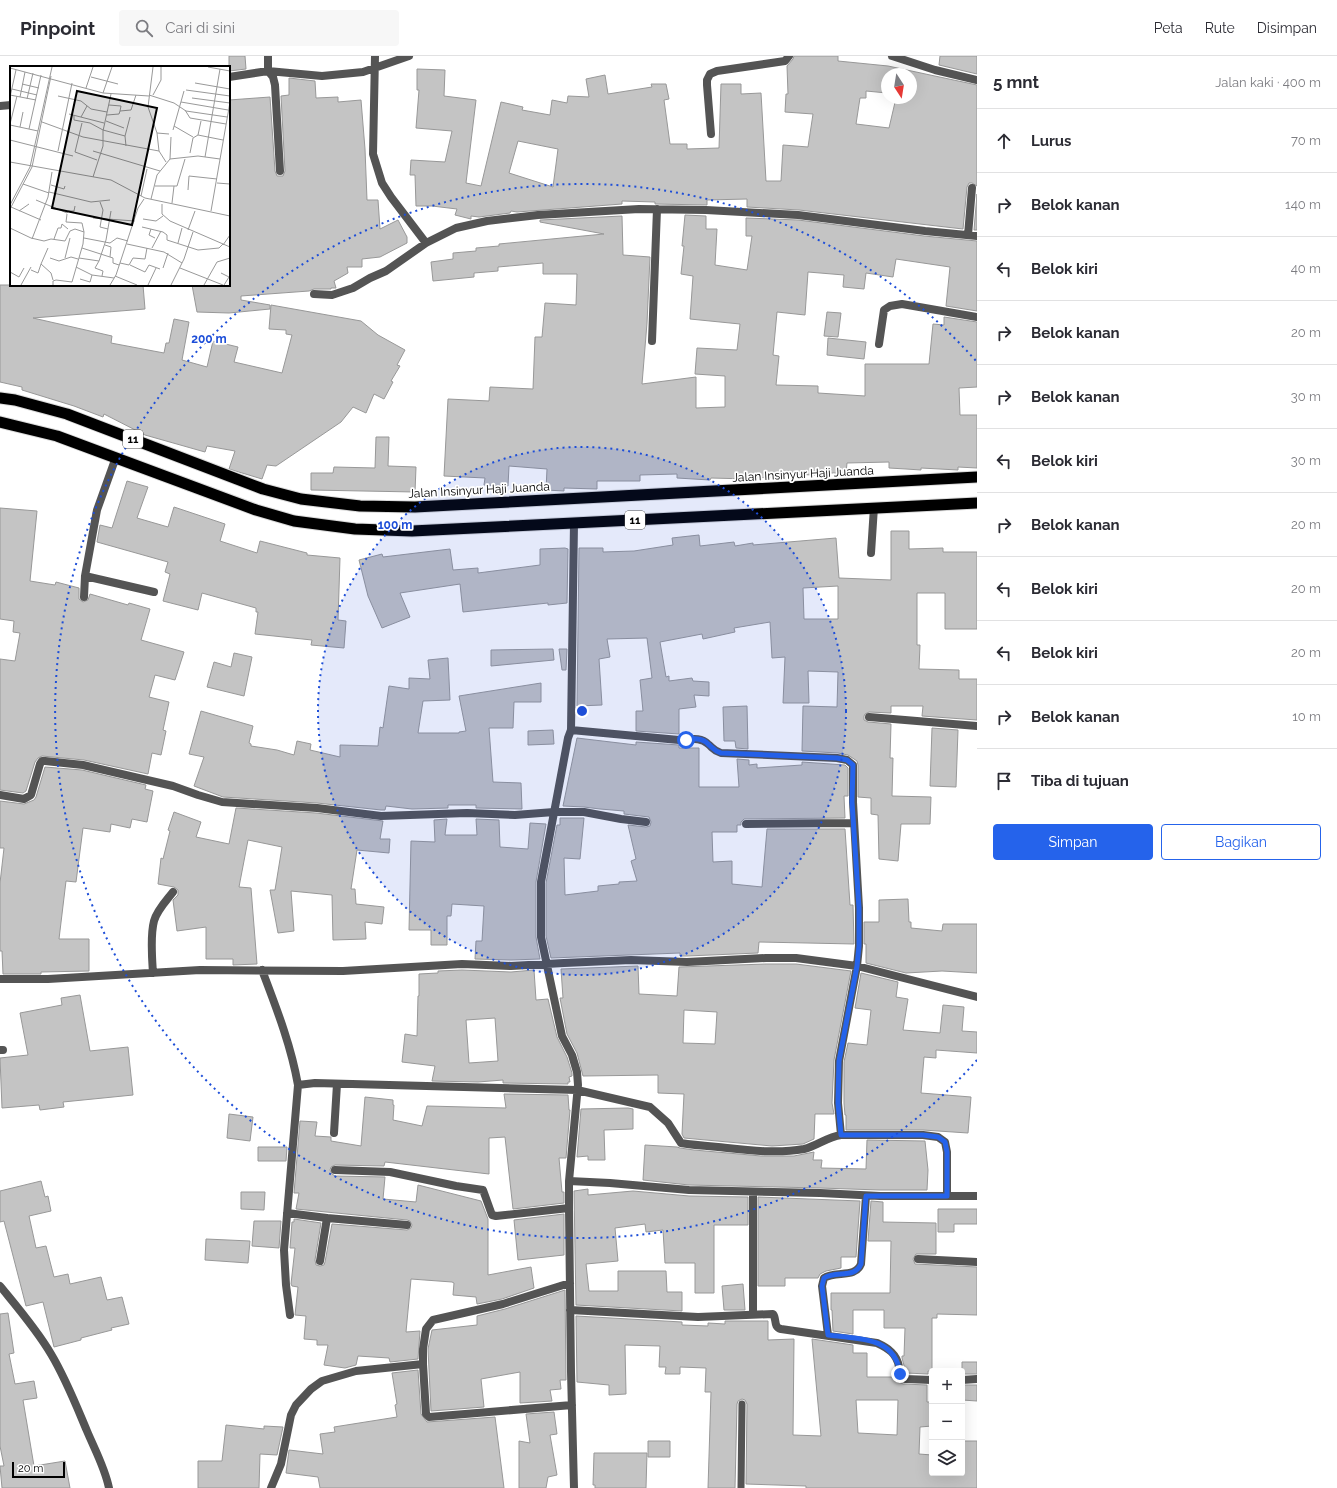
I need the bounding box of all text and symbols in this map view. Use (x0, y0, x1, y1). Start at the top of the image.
search box (119, 10, 399, 46)
text: Pinpoint (20, 17, 95, 39)
icon: search (133, 17, 155, 39)
text: Cari di sini (165, 19, 235, 37)
text: Peta (1154, 20, 1183, 36)
text: Rute (1205, 20, 1235, 36)
text: Disimpan (1257, 20, 1317, 36)
inset map (10, 66, 230, 286)
north arrow (881, 68, 917, 104)
text: 5 mnt (993, 72, 1039, 92)
text: Jalan kaki · 400 m (1215, 75, 1321, 90)
icon: ahead (993, 130, 1015, 152)
text: Lurus (1031, 132, 1072, 150)
text: 70 m (1291, 133, 1321, 148)
icon: right (993, 194, 1015, 216)
text: Belok kanan (1031, 196, 1120, 214)
text: 140 m (1285, 197, 1321, 212)
icon: left (993, 258, 1015, 280)
text: Belok kiri (1031, 260, 1098, 278)
text: 40 m (1291, 261, 1321, 276)
icon: right (993, 322, 1015, 344)
text: Belok kanan (1031, 324, 1120, 342)
text: 20 m (1291, 325, 1321, 340)
text: 200 m (191, 332, 227, 346)
icon: right (993, 386, 1015, 408)
text: Belok kanan (1031, 388, 1120, 406)
text: 30 m (1291, 389, 1321, 404)
road number: 11 (123, 430, 143, 448)
icon: left (993, 450, 1015, 472)
text: Belok kiri (1031, 452, 1098, 470)
text: 30 m (1291, 453, 1321, 468)
street label: Jalan Insinyur Haji Juanda (732, 463, 874, 485)
street label: Jalan Insinyur Haji Juanda (408, 479, 550, 501)
road number: 11 (625, 511, 645, 529)
icon: right (993, 514, 1015, 536)
text: Belok kanan (1031, 516, 1120, 534)
text: 20 m (1291, 517, 1321, 532)
text: 100 m (378, 518, 412, 532)
icon: left (993, 578, 1015, 600)
text: Belok kiri (1031, 580, 1098, 598)
text: 20 m (1291, 581, 1321, 596)
icon: left (993, 642, 1015, 664)
text: Belok kiri (1031, 644, 1098, 662)
text: 20 m (1291, 645, 1321, 660)
centre of rings (575, 704, 589, 718)
icon: right (993, 706, 1015, 728)
text: Belok kanan (1031, 708, 1120, 726)
text: 10 m (1292, 709, 1321, 724)
route start (677, 731, 695, 749)
icon: arrive (993, 770, 1015, 792)
text: Tiba di tujuan (1031, 772, 1129, 790)
button: Simpan (993, 824, 1153, 860)
button: Bagikan (1161, 824, 1321, 860)
route end (891, 1365, 909, 1383)
map controls (929, 1368, 965, 1476)
button: + (929, 1368, 965, 1404)
button: − (929, 1404, 965, 1440)
button: layers (929, 1440, 965, 1476)
scale bar (12, 1460, 65, 1479)
text: 20 m (18, 1462, 43, 1475)

